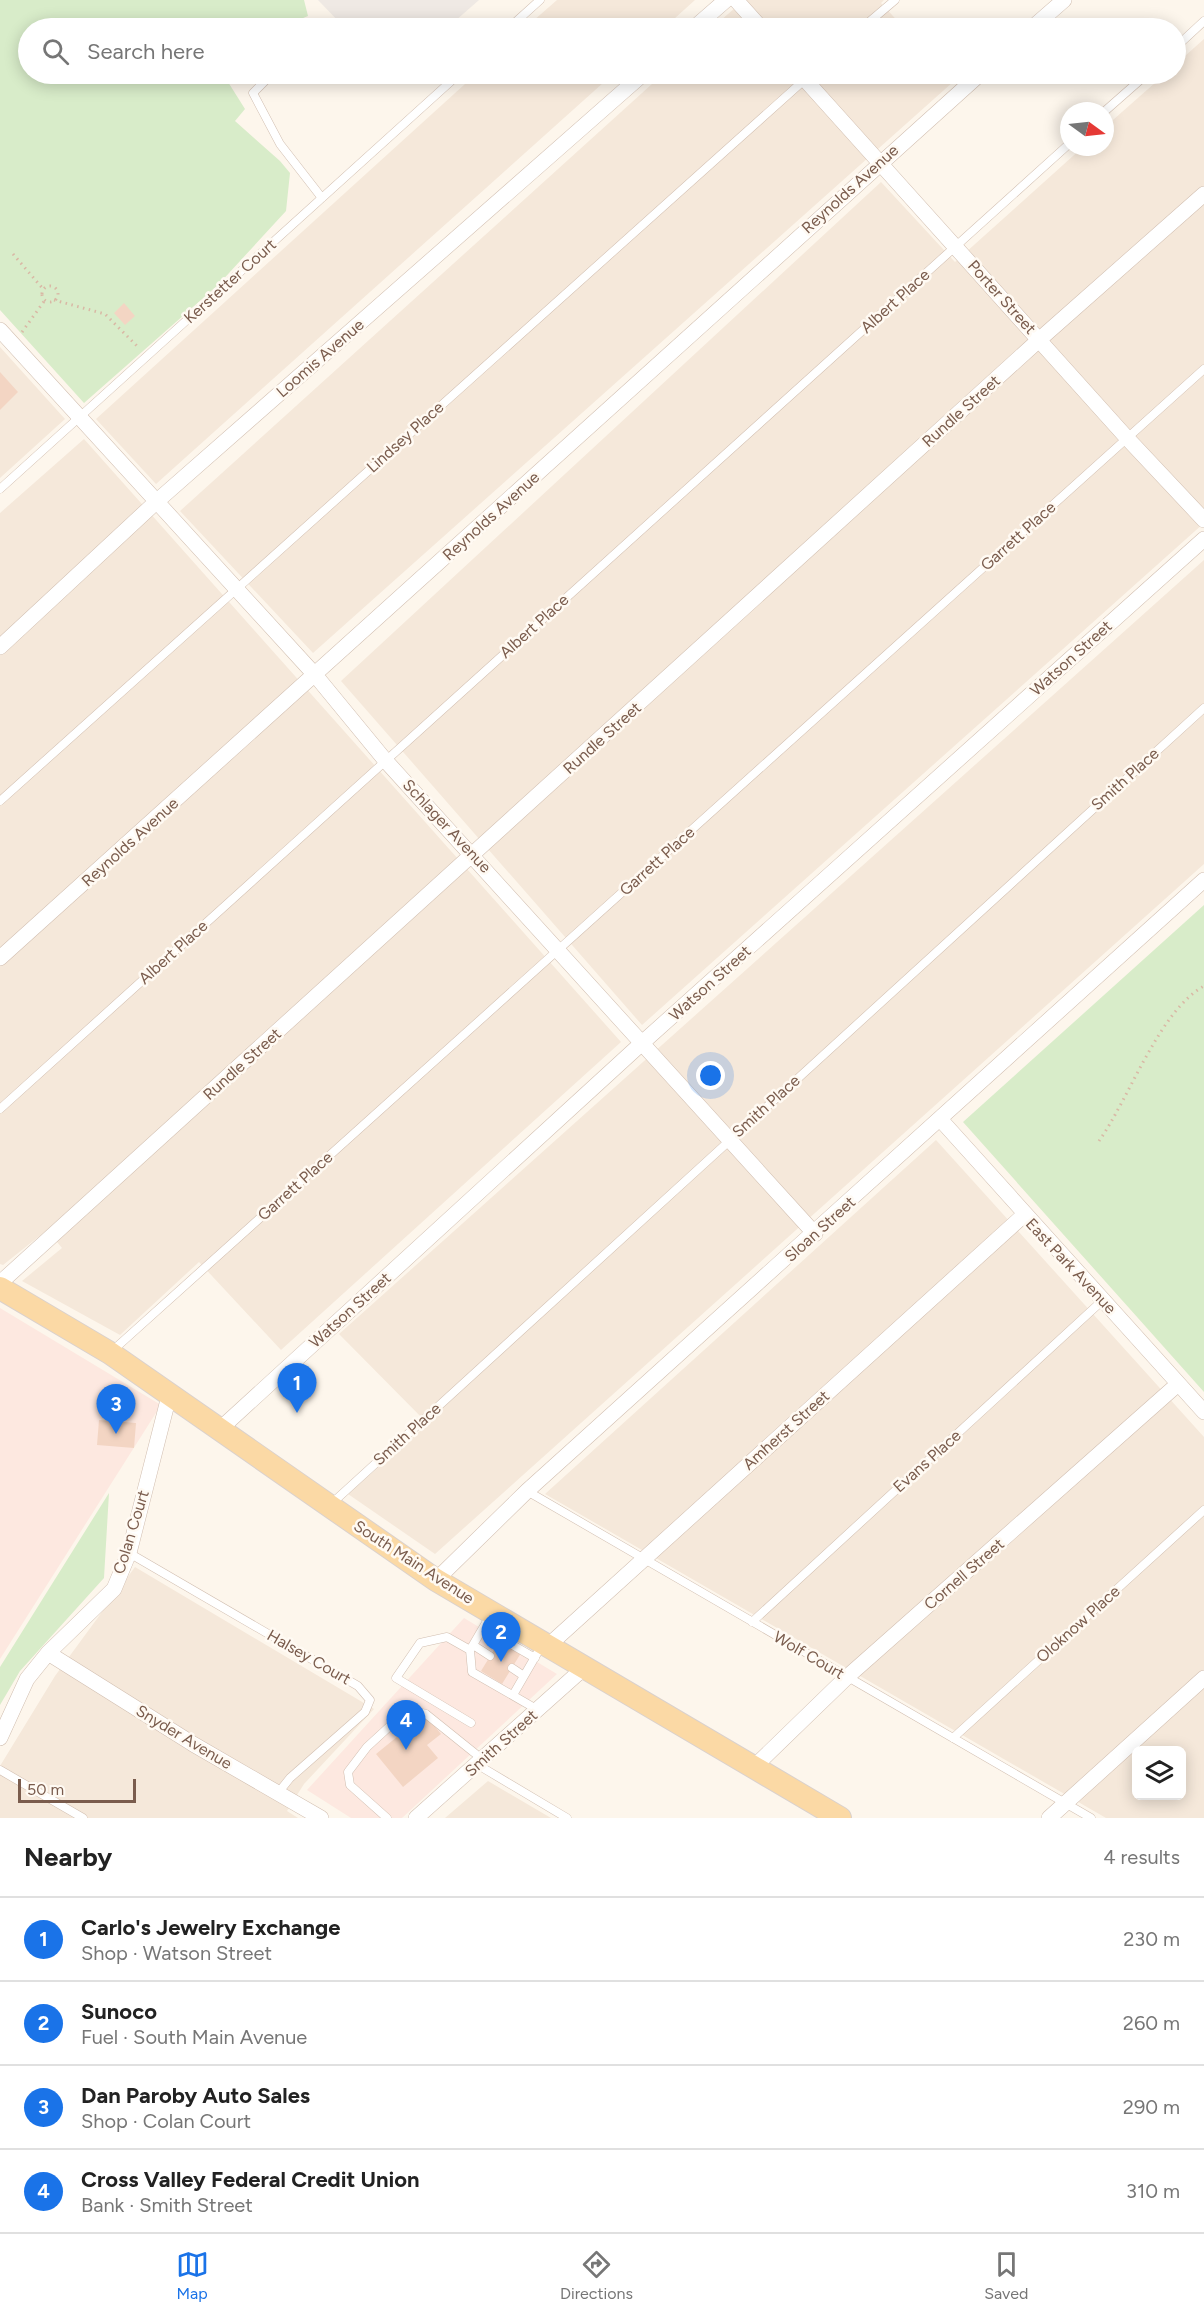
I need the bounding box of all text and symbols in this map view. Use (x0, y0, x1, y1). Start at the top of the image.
search box (18, 18, 1186, 84)
icon: search (39, 35, 72, 68)
text: Search here (87, 38, 205, 65)
north arrow (1060, 102, 1114, 156)
street label: Reynolds Avenue (798, 140, 902, 237)
street label: Kerstetter Court (180, 235, 280, 327)
street label: Porter Street (964, 256, 1040, 338)
street label: Albert Place (857, 265, 934, 337)
street label: Loomis Avenue (272, 315, 368, 401)
street label: Rundle Street (918, 371, 1004, 451)
street label: Lindsey Place (363, 397, 448, 477)
street label: Reynolds Avenue (439, 467, 543, 564)
street label: Garrett Place (977, 497, 1060, 575)
street label: Albert Place (496, 590, 573, 662)
street label: Watson Street (1026, 616, 1116, 700)
street label: Rundle Street (559, 698, 645, 778)
street label: Smith Place (1087, 744, 1163, 814)
street label: Schlager Avenue (399, 775, 495, 877)
street label: Reynolds Avenue (78, 793, 182, 890)
street label: Garrett Place (616, 822, 699, 900)
street label: Albert Place (135, 916, 212, 988)
street label: Watson Street (665, 941, 755, 1025)
street label: Rundle Street (199, 1024, 285, 1104)
your location (696, 1061, 725, 1090)
street label: Smith Place (728, 1071, 804, 1141)
street label: Garrett Place (254, 1147, 337, 1225)
street label: Sloan Street (781, 1192, 859, 1266)
street label: East Park Avenue (1022, 1214, 1120, 1318)
street label: Watson Street (305, 1268, 395, 1352)
pin: 1 (278, 1364, 316, 1413)
pin: 3 (96, 1384, 136, 1434)
street label: Amherst Street (739, 1386, 833, 1474)
street label: Smith Place (369, 1399, 445, 1469)
street label: Evans Place (889, 1426, 965, 1496)
street label: Colan Court (109, 1488, 153, 1576)
street label: South Main Avenue (350, 1516, 478, 1608)
street label: Cornell Street (920, 1534, 1008, 1614)
street label: Oloknow Place (1032, 1581, 1124, 1666)
pin: 2 (482, 1612, 520, 1662)
street label: Halsey Court (264, 1625, 354, 1689)
street label: Wolf Court (770, 1627, 848, 1683)
pin: 4 (386, 1700, 426, 1750)
street label: Snyder Avenue (133, 1701, 236, 1773)
street label: Smith Street (461, 1706, 541, 1780)
map controls (1132, 1746, 1186, 1800)
button: layers (1132, 1746, 1186, 1800)
scale bar (18, 1776, 136, 1804)
text: 50 m (27, 1780, 64, 1799)
text: Nearby (24, 1841, 112, 1873)
text: 4 results (1103, 1845, 1180, 1869)
text: Carlo's Jewelry Exchange (81, 1914, 340, 1941)
text: 1 (39, 1927, 48, 1951)
text: 230 m (1123, 1927, 1180, 1951)
text: Shop · Watson Street (81, 1941, 272, 1965)
text: Sunoco (81, 1998, 157, 2025)
text: 2 (38, 2011, 49, 2035)
text: 260 m (1123, 2011, 1180, 2035)
text: Fuel · South Main Avenue (81, 2025, 307, 2049)
text: Dan Paroby Auto Sales (81, 2082, 310, 2109)
text: 3 (38, 2095, 49, 2119)
text: 290 m (1123, 2095, 1180, 2119)
text: Shop · Colan Court (81, 2109, 251, 2133)
text: Cross Valley Federal Credit Union (81, 2166, 420, 2193)
text: 4 (37, 2179, 50, 2203)
text: 310 m (1126, 2179, 1180, 2203)
text: Bank · Smith Street (81, 2193, 253, 2217)
tab: Map (176, 2248, 209, 2303)
tab: Directions (560, 2248, 633, 2303)
tab: Saved (984, 2248, 1028, 2303)

